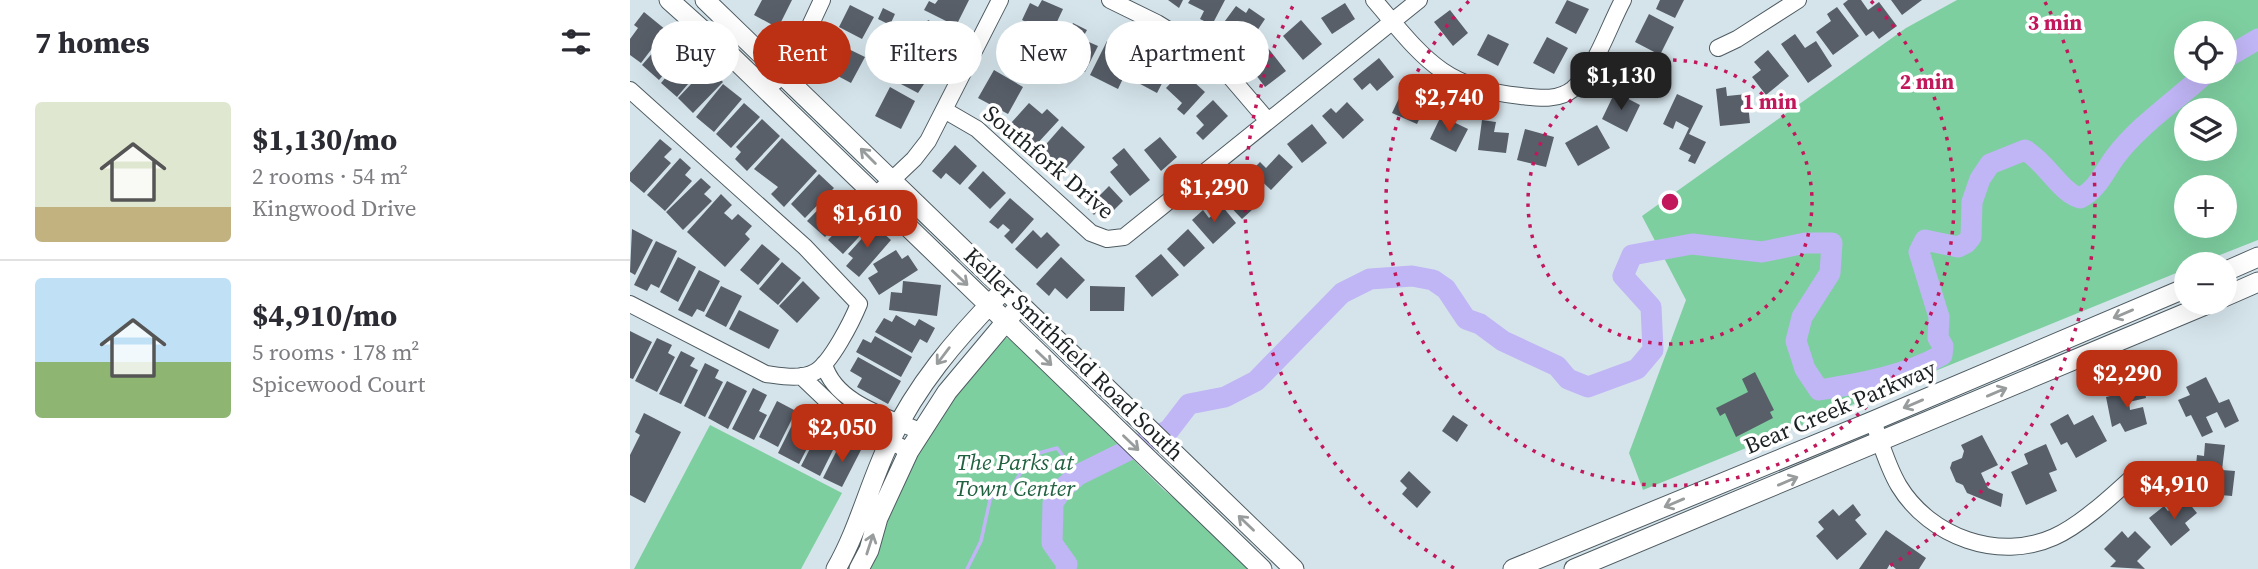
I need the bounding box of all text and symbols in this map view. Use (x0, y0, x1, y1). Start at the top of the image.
text: 3 min (2028, 8, 2082, 37)
chip: Buy (651, 21, 739, 84)
chip: Rent (753, 21, 851, 84)
chip: Filters (865, 21, 982, 84)
chip: New (996, 21, 1091, 84)
chip: Apartment (1105, 21, 1269, 84)
map controls (2174, 21, 2237, 315)
button: locate (2174, 21, 2237, 84)
text: 7 homes (35, 22, 150, 63)
icon: filters (557, 23, 595, 61)
pin: $1,130 (1564, 52, 1678, 112)
text: $1,130 (1586, 59, 1656, 91)
text: 2 min (1900, 67, 1954, 96)
pin: $2,740 (1392, 74, 1506, 134)
text: $2,740 (1414, 81, 1484, 113)
text: 1 min (1743, 87, 1797, 116)
street label: Southfork Drive (977, 98, 1121, 226)
button: layers (2174, 98, 2237, 161)
text: $1,130/mo (252, 119, 397, 160)
icon: home (91, 130, 175, 214)
one-way arrow (860, 148, 877, 165)
text: 2 rooms · 54 m² (252, 160, 408, 192)
pin: $1,290 (1157, 164, 1271, 224)
text: $1,290 (1179, 171, 1249, 203)
button: + (2174, 175, 2237, 238)
pin: $1,610 (810, 190, 924, 250)
centre of rings (1658, 190, 1682, 214)
text: Kingwood Drive (252, 192, 416, 224)
text: $1,610 (832, 197, 902, 229)
street label: Keller Smithfield Road South (957, 240, 1191, 468)
button: − (2174, 252, 2237, 315)
one-way arrow (951, 269, 968, 286)
text: $4,910/mo (252, 295, 397, 336)
icon: home (91, 306, 175, 390)
one-way arrow (2113, 309, 2134, 322)
text: 5 rooms · 178 m² (252, 336, 419, 368)
one-way arrow (936, 346, 950, 365)
one-way arrow (1035, 350, 1052, 367)
pin: $2,290 (2070, 350, 2184, 410)
street label: Bear Creek Parkway (1739, 352, 1941, 462)
text: $2,290 (2092, 357, 2162, 389)
text: Spicewood Court (252, 368, 425, 400)
one-way arrow (1986, 385, 2007, 398)
one-way arrow (1903, 398, 1925, 411)
pin: $2,050 (785, 405, 899, 464)
text: $2,050 (807, 411, 877, 443)
one-way arrow (1122, 435, 1139, 452)
park label: The Parks at Town Center (955, 446, 1076, 504)
pin: $4,910 (2117, 462, 2231, 521)
text: $4,910 (2139, 468, 2209, 500)
one-way arrow (1776, 473, 1798, 486)
one-way arrow (1664, 497, 1685, 510)
one-way arrow (1238, 514, 1255, 531)
one-way arrow (865, 533, 877, 555)

